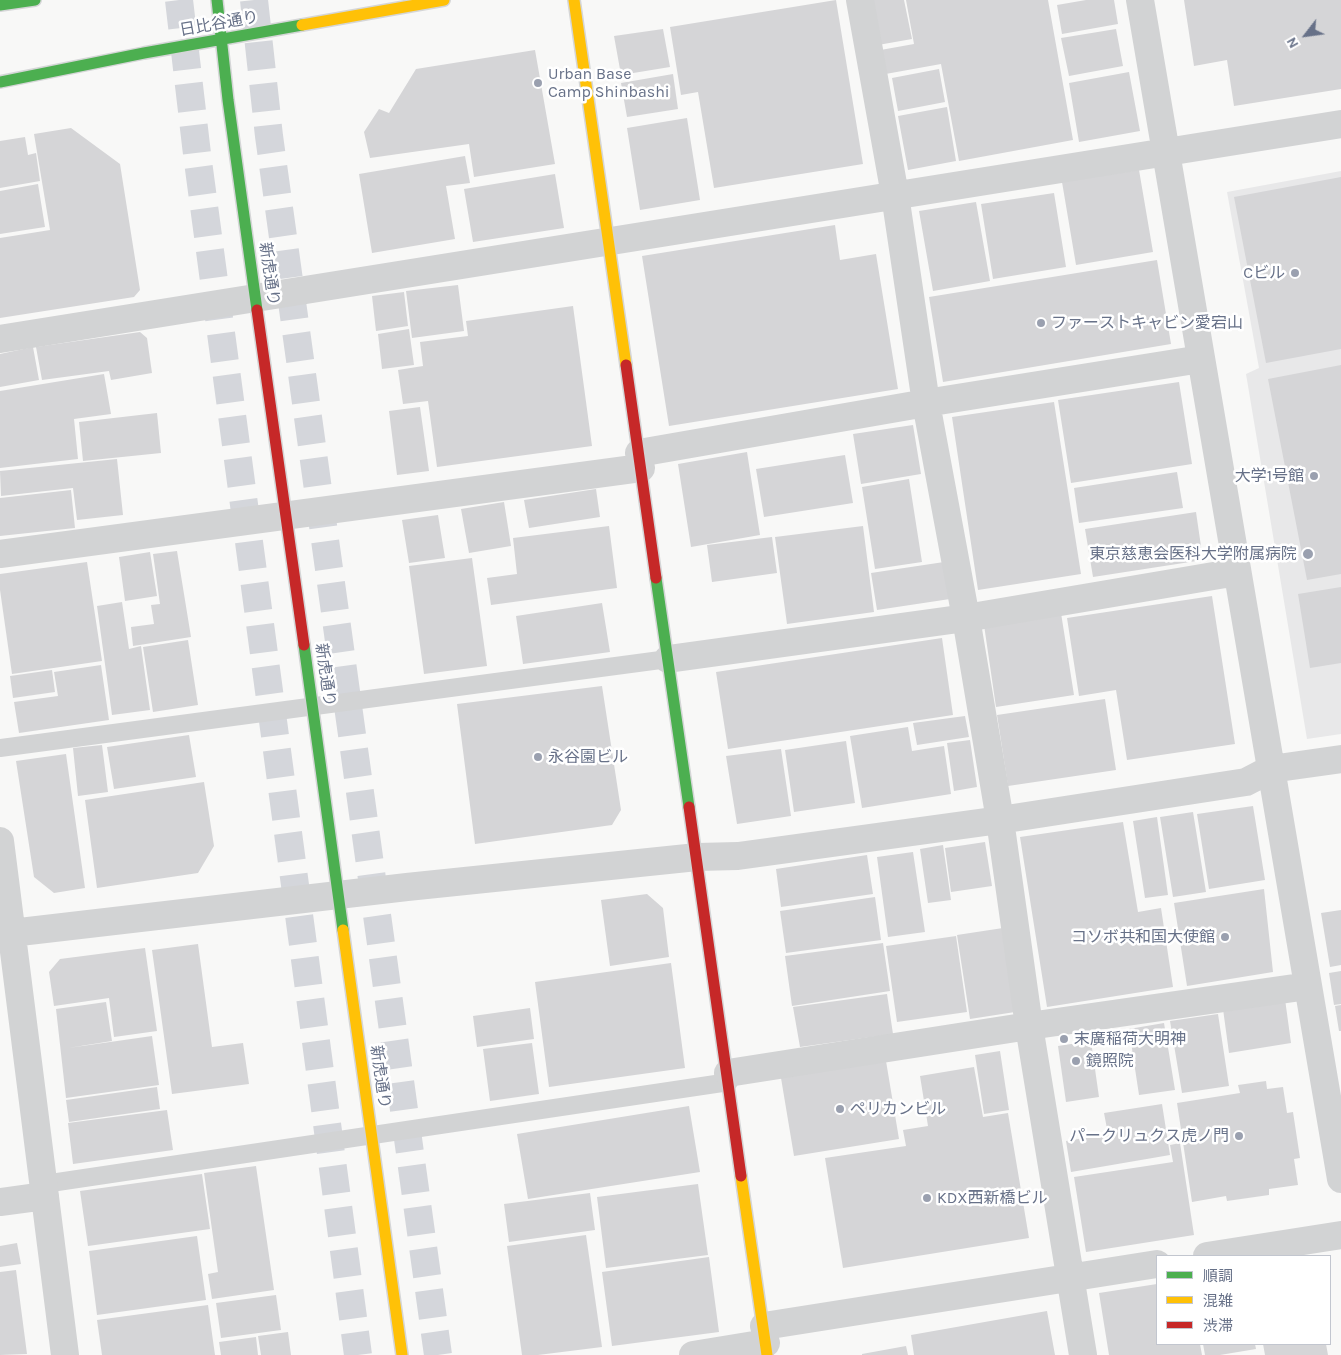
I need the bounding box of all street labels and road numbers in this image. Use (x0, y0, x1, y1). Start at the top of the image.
street label: 日比谷通り (178, 8, 260, 40)
street label: 新虎通り (255, 241, 283, 307)
street label: 新虎通り (311, 642, 339, 708)
street label: 新虎通り (366, 1044, 394, 1110)

